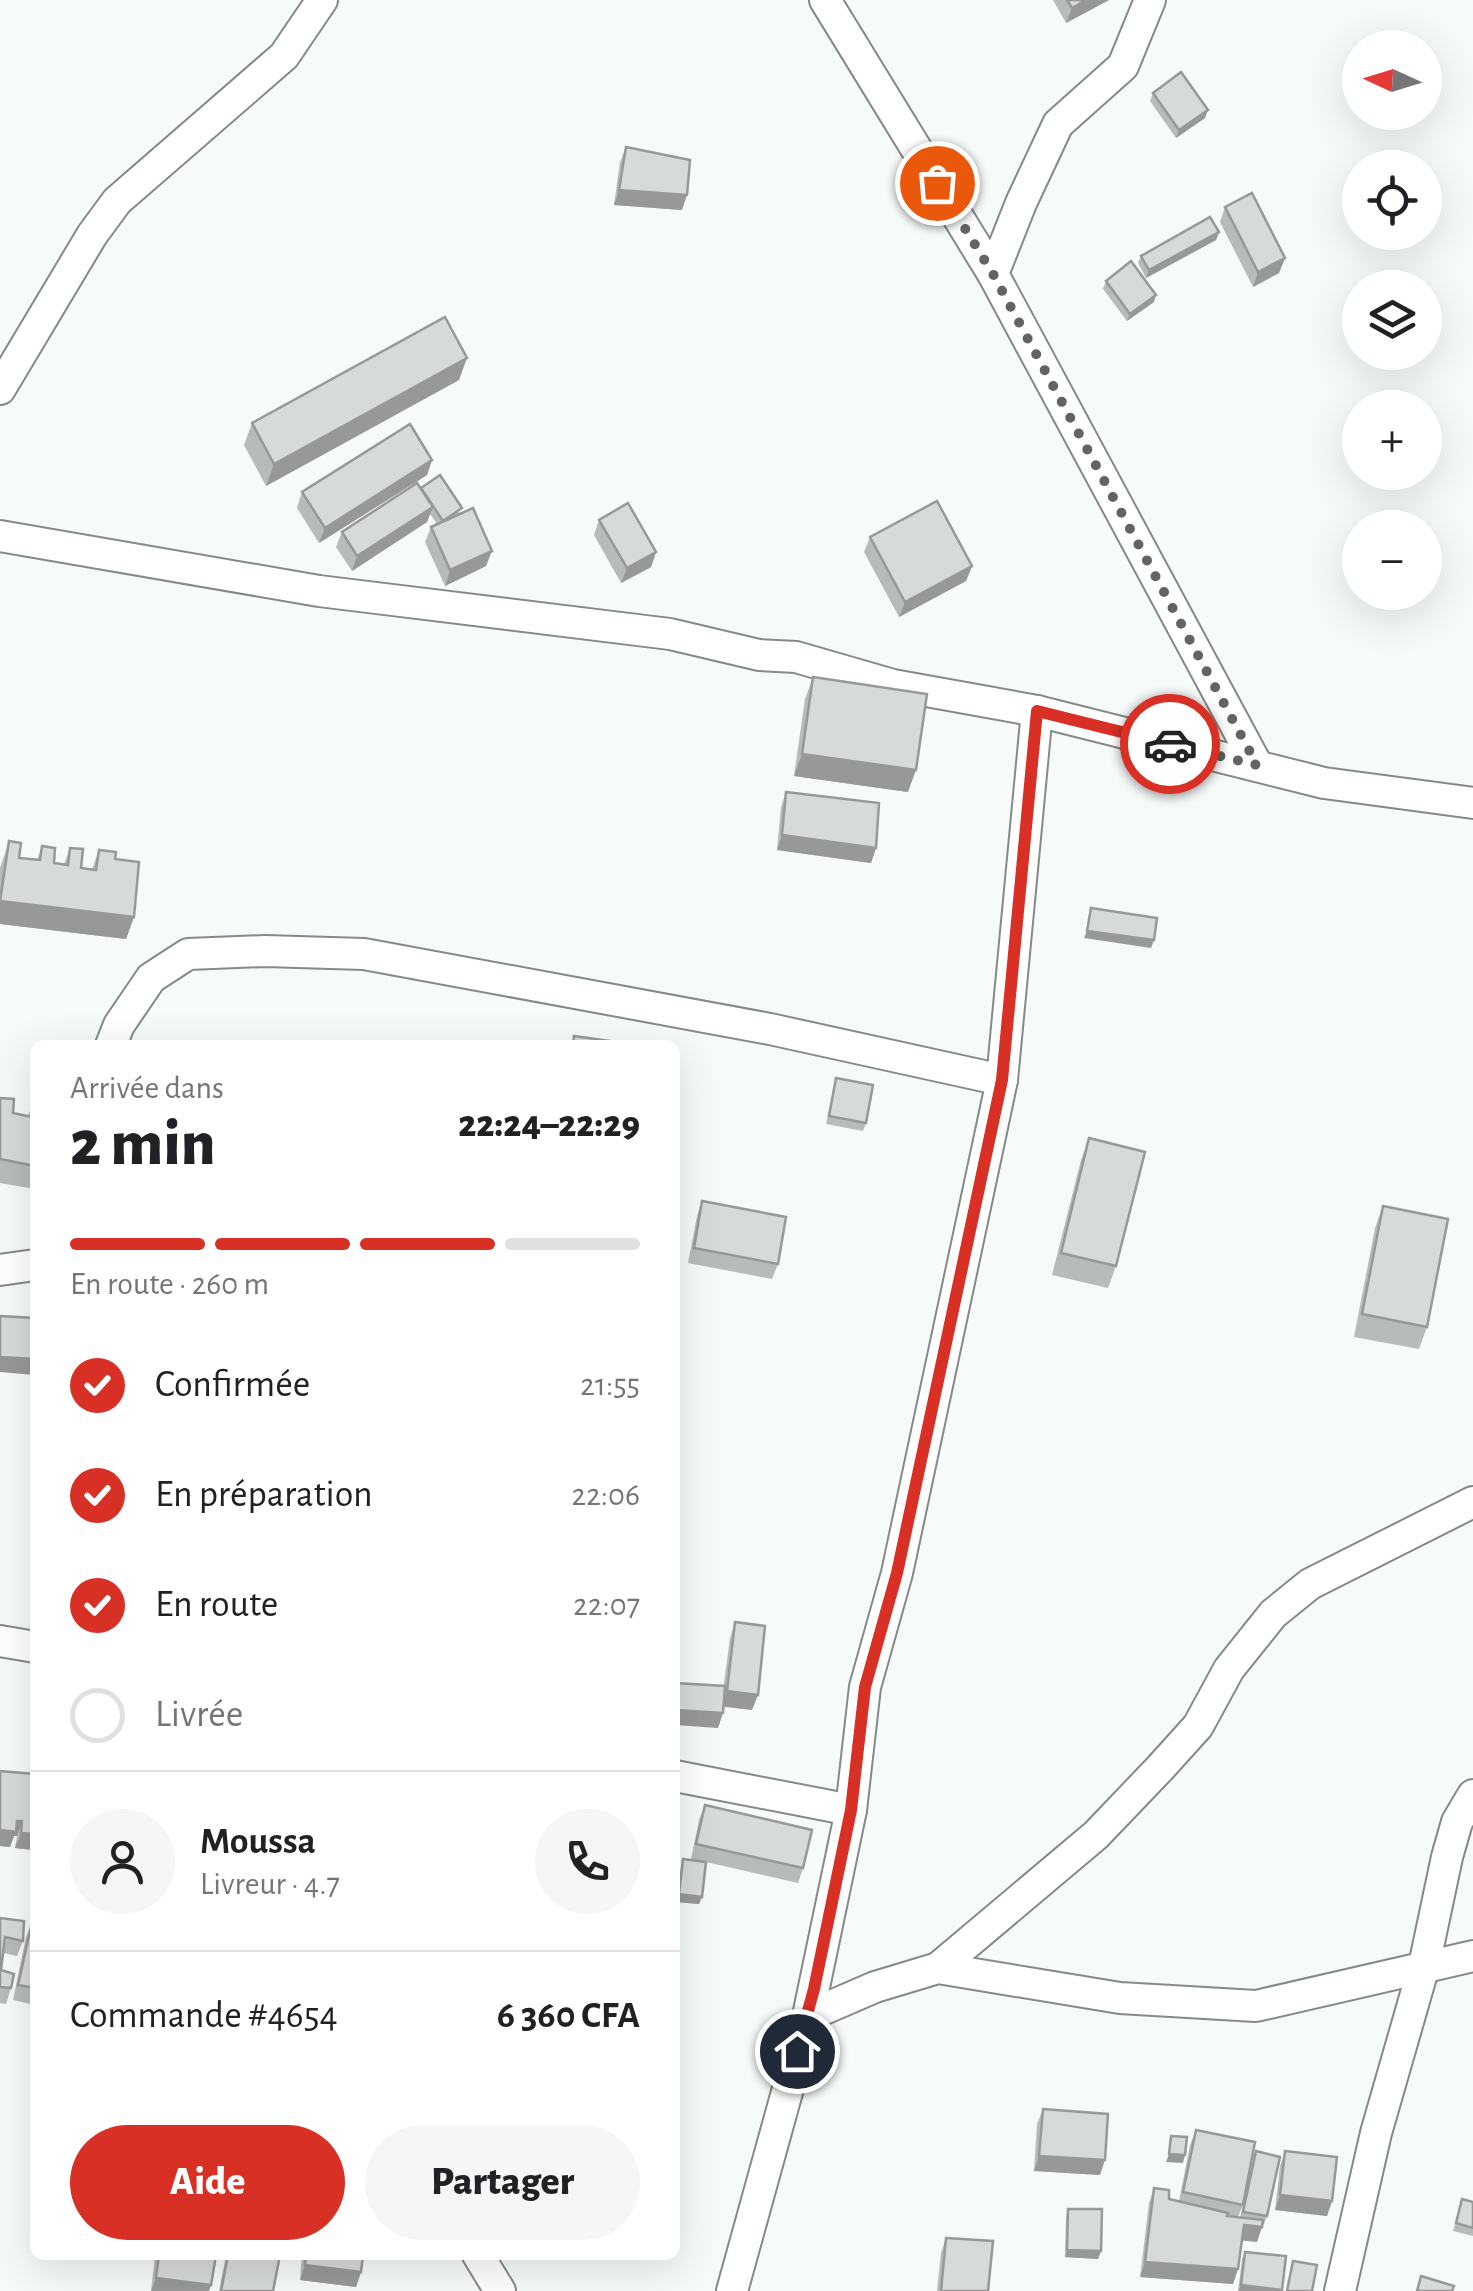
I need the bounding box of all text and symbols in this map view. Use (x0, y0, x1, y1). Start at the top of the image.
north arrow (1342, 30, 1442, 130)
map controls (1342, 30, 1442, 610)
pin (895, 141, 980, 226)
button: locate (1342, 150, 1442, 250)
icon: bag (910, 156, 965, 211)
button: layers (1342, 270, 1442, 370)
button: + (1342, 390, 1442, 490)
button: − (1342, 510, 1442, 610)
courier (1120, 694, 1220, 794)
icon: car (1143, 717, 1198, 772)
text: Arrivée dans (70, 1072, 224, 1104)
text: 22:24–22:29 (458, 1106, 640, 1144)
text: 2 min (70, 1112, 216, 1177)
text: En route · 260 m (70, 1268, 269, 1300)
icon: check (70, 1358, 125, 1413)
text: Confirmée (155, 1366, 310, 1404)
text: 21:55 (580, 1369, 640, 1401)
icon: check (70, 1468, 125, 1523)
text: En préparation (155, 1476, 373, 1514)
text: 22:06 (572, 1479, 640, 1511)
icon: check (70, 1578, 125, 1633)
text: En route (155, 1586, 278, 1624)
text: 22:07 (573, 1589, 640, 1621)
text: Livrée (155, 1696, 243, 1734)
button: person (70, 1809, 175, 1914)
button: phone (535, 1809, 640, 1914)
text: Moussa (200, 1823, 316, 1861)
text: Livreur · 4.7 (200, 1868, 340, 1900)
text: Commande #4654 (70, 1997, 338, 2035)
text: 6 360 CFA (497, 1997, 640, 2035)
pin (755, 2009, 840, 2094)
icon: home (770, 2024, 825, 2079)
button: Aide (70, 2125, 345, 2240)
button: Partager (365, 2125, 640, 2240)

